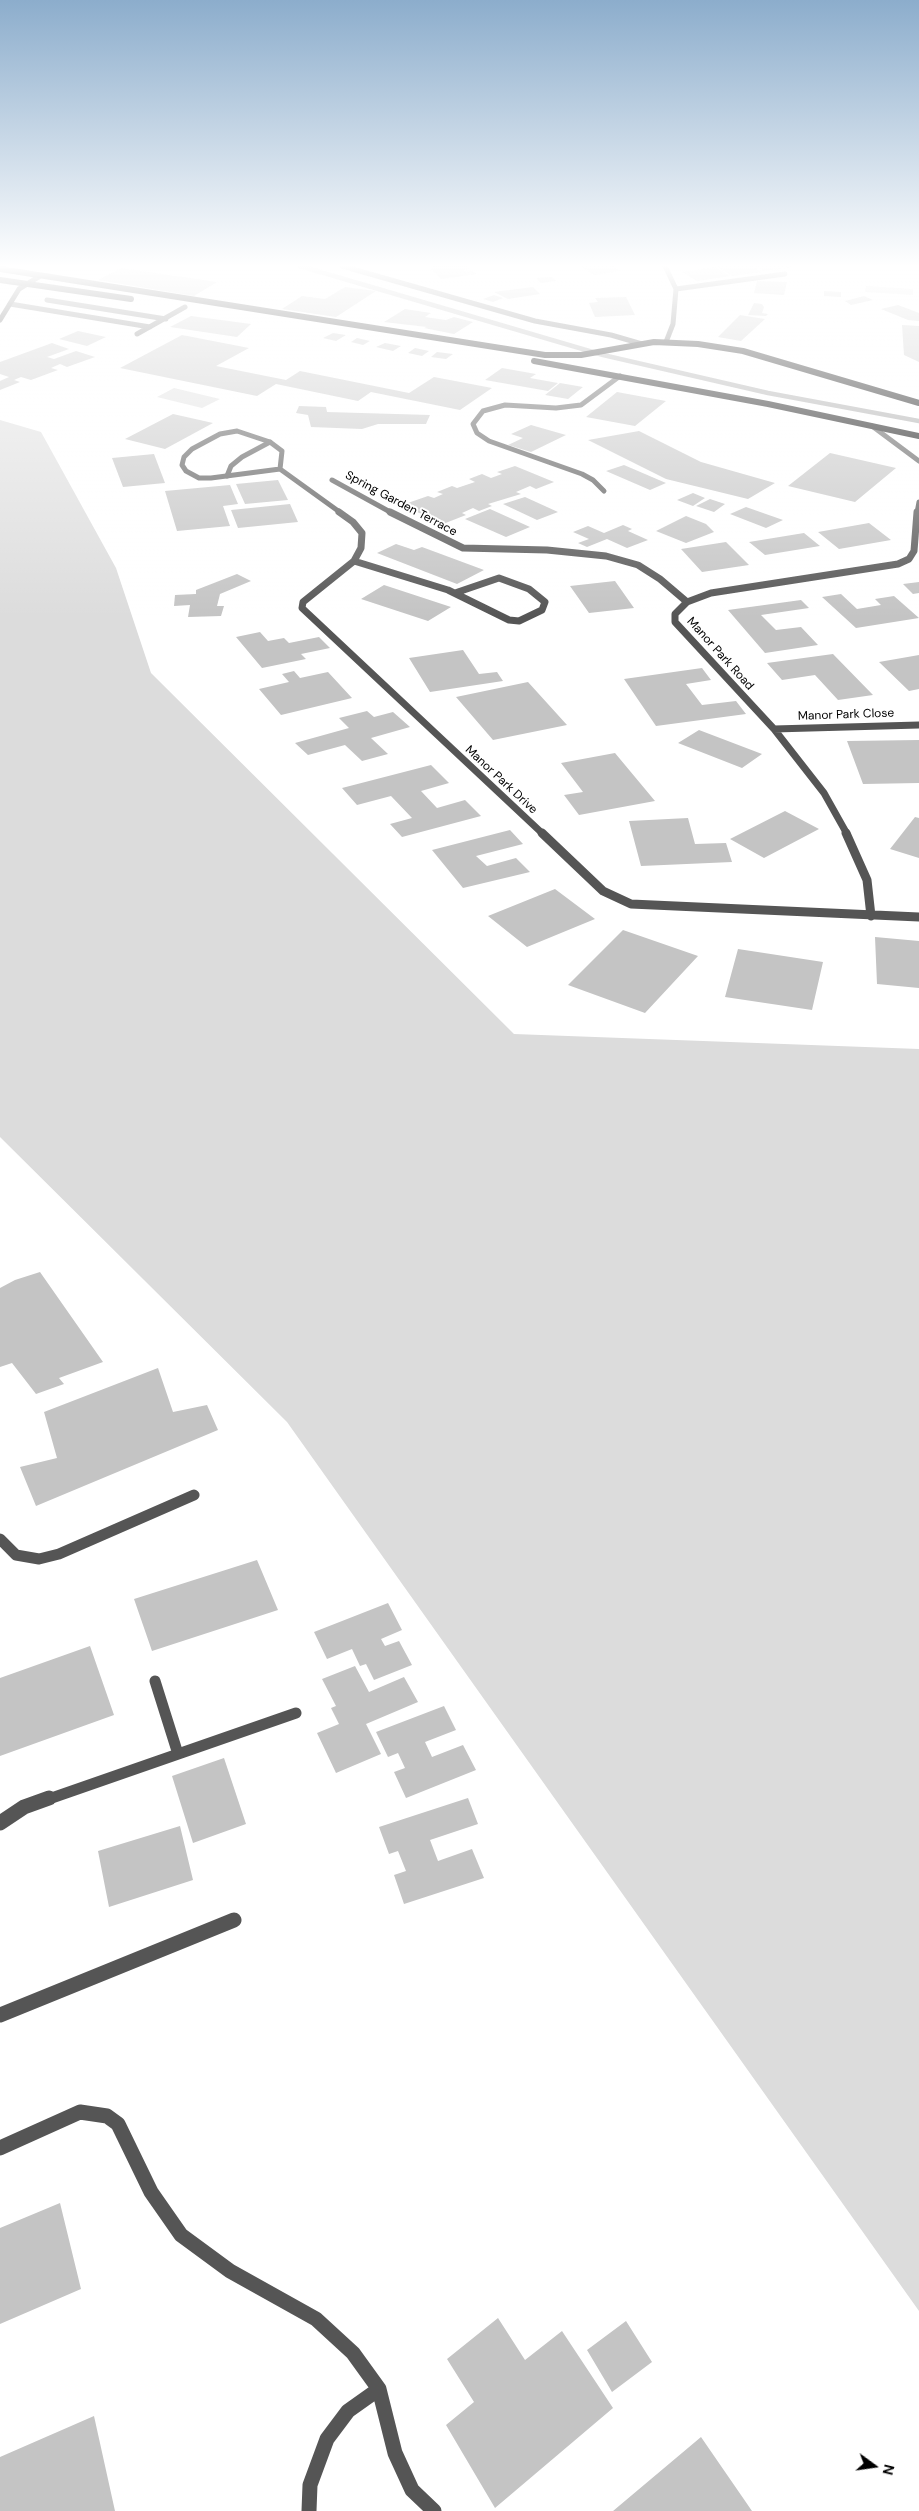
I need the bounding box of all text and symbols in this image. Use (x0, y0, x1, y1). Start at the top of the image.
street label: Spring Garden Terrace (343, 468, 459, 540)
street label: Manor Park Road (684, 615, 756, 693)
street label: Manor Park Close (798, 706, 894, 724)
street label: Manor Park Drive (462, 743, 540, 817)
north arrow (849, 2441, 899, 2491)
text: N (879, 2462, 899, 2477)

